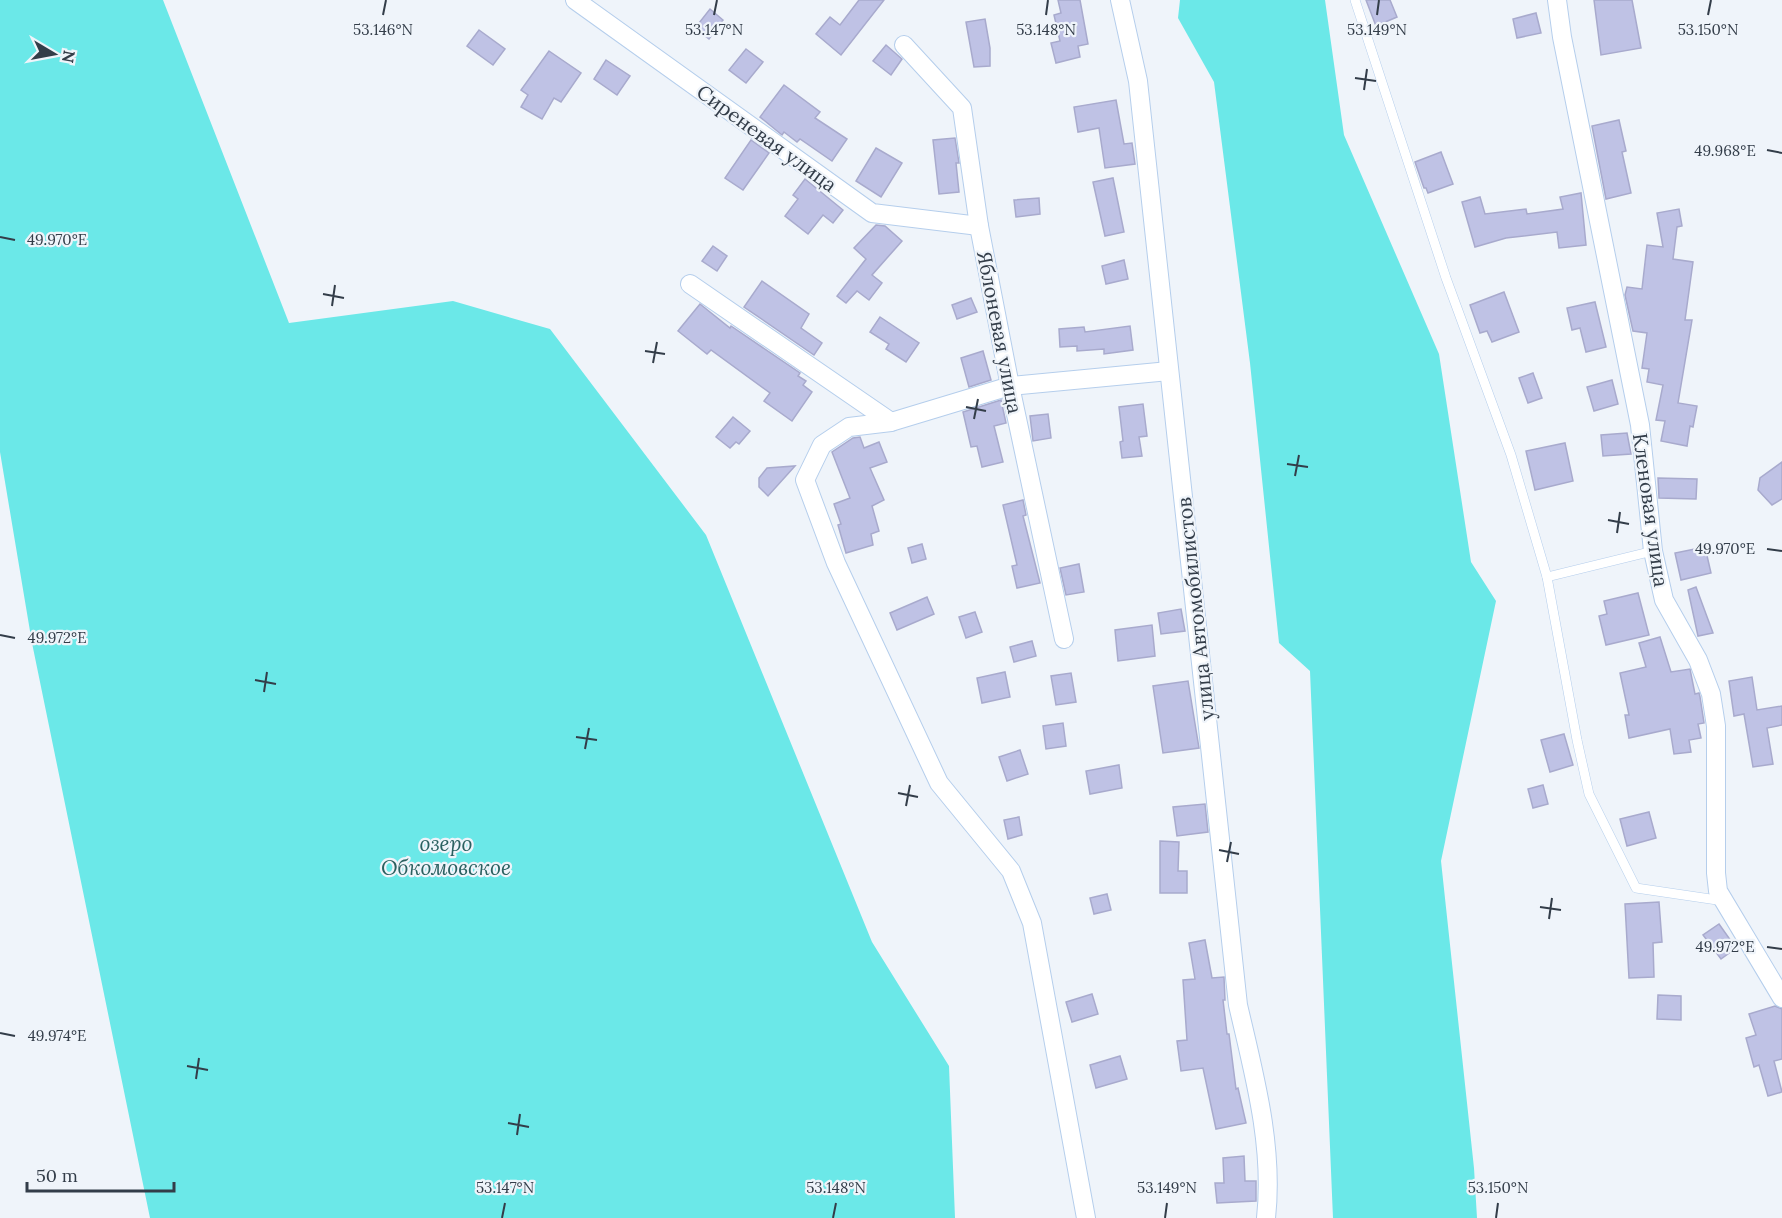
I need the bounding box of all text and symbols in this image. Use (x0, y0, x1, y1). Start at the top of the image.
text: 53.146°N (353, 20, 413, 39)
text: 53.147°N (685, 20, 743, 39)
text: 53.148°N (1016, 20, 1076, 39)
text: 53.149°N (1347, 20, 1407, 39)
text: 53.150°N (1678, 20, 1738, 39)
north arrow (24, 24, 84, 84)
text: N (58, 49, 80, 64)
street label: Сиреневая улица (692, 79, 842, 197)
text: 49.968°E (1694, 141, 1756, 160)
text: 49.970°E (27, 230, 87, 249)
street label: Яблоневая улица (972, 248, 1028, 416)
street label: Кленовая улица (1628, 432, 1674, 588)
street label: улица Автомобилистов (1171, 496, 1219, 722)
text: 49.970°E (1695, 539, 1755, 558)
text: 49.972°E (28, 628, 86, 647)
water label: озеро Обкомовское (381, 830, 511, 881)
text: 49.972°E (1696, 937, 1754, 956)
text: 49.974°E (28, 1026, 86, 1045)
scale bar (27, 1155, 174, 1193)
text: 50 m (36, 1164, 78, 1187)
text: 53.147°N (476, 1178, 534, 1197)
text: 53.148°N (806, 1178, 866, 1197)
text: 53.149°N (1137, 1178, 1197, 1197)
text: 53.150°N (1468, 1178, 1528, 1197)

